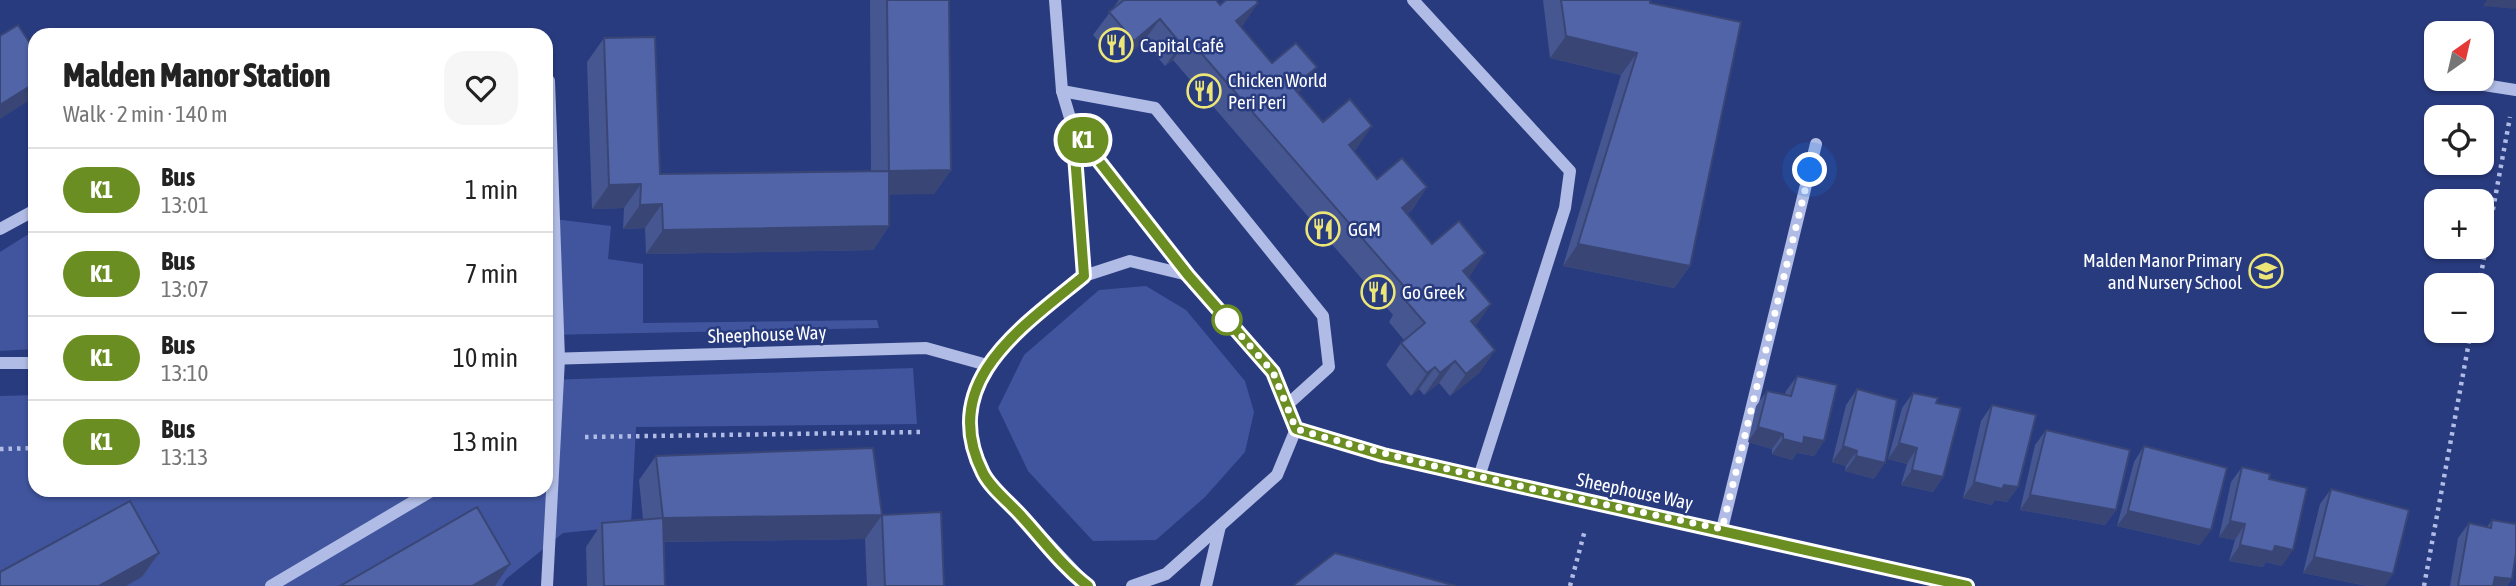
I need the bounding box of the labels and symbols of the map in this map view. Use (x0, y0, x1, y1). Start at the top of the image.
north arrow (2424, 21, 2494, 91)
restaurant icon: Capital Café (1097, 26, 1135, 64)
place label: Capital Café (1140, 34, 1224, 56)
place label: Chicken World Peri Peri (1228, 69, 1327, 113)
restaurant icon: Chicken World Peri Peri (1185, 72, 1223, 110)
line badge: K1 (1052, 117, 1114, 163)
your location (1792, 152, 1827, 187)
restaurant icon: GGM (1304, 210, 1342, 248)
place label: GGM (1348, 218, 1381, 240)
place label: Malden Manor Primary and Nursery School (2083, 249, 2242, 293)
school or university icon: Malden Manor Primary and Nursery School (2247, 252, 2285, 290)
restaurant icon: Go Greek (1359, 273, 1397, 311)
place label: Go Greek (1402, 281, 1465, 303)
unlabelled marker (1212, 305, 1242, 335)
street label: Sheephouse Way (707, 321, 827, 347)
street label: Sheephouse Way (1575, 468, 1695, 514)

